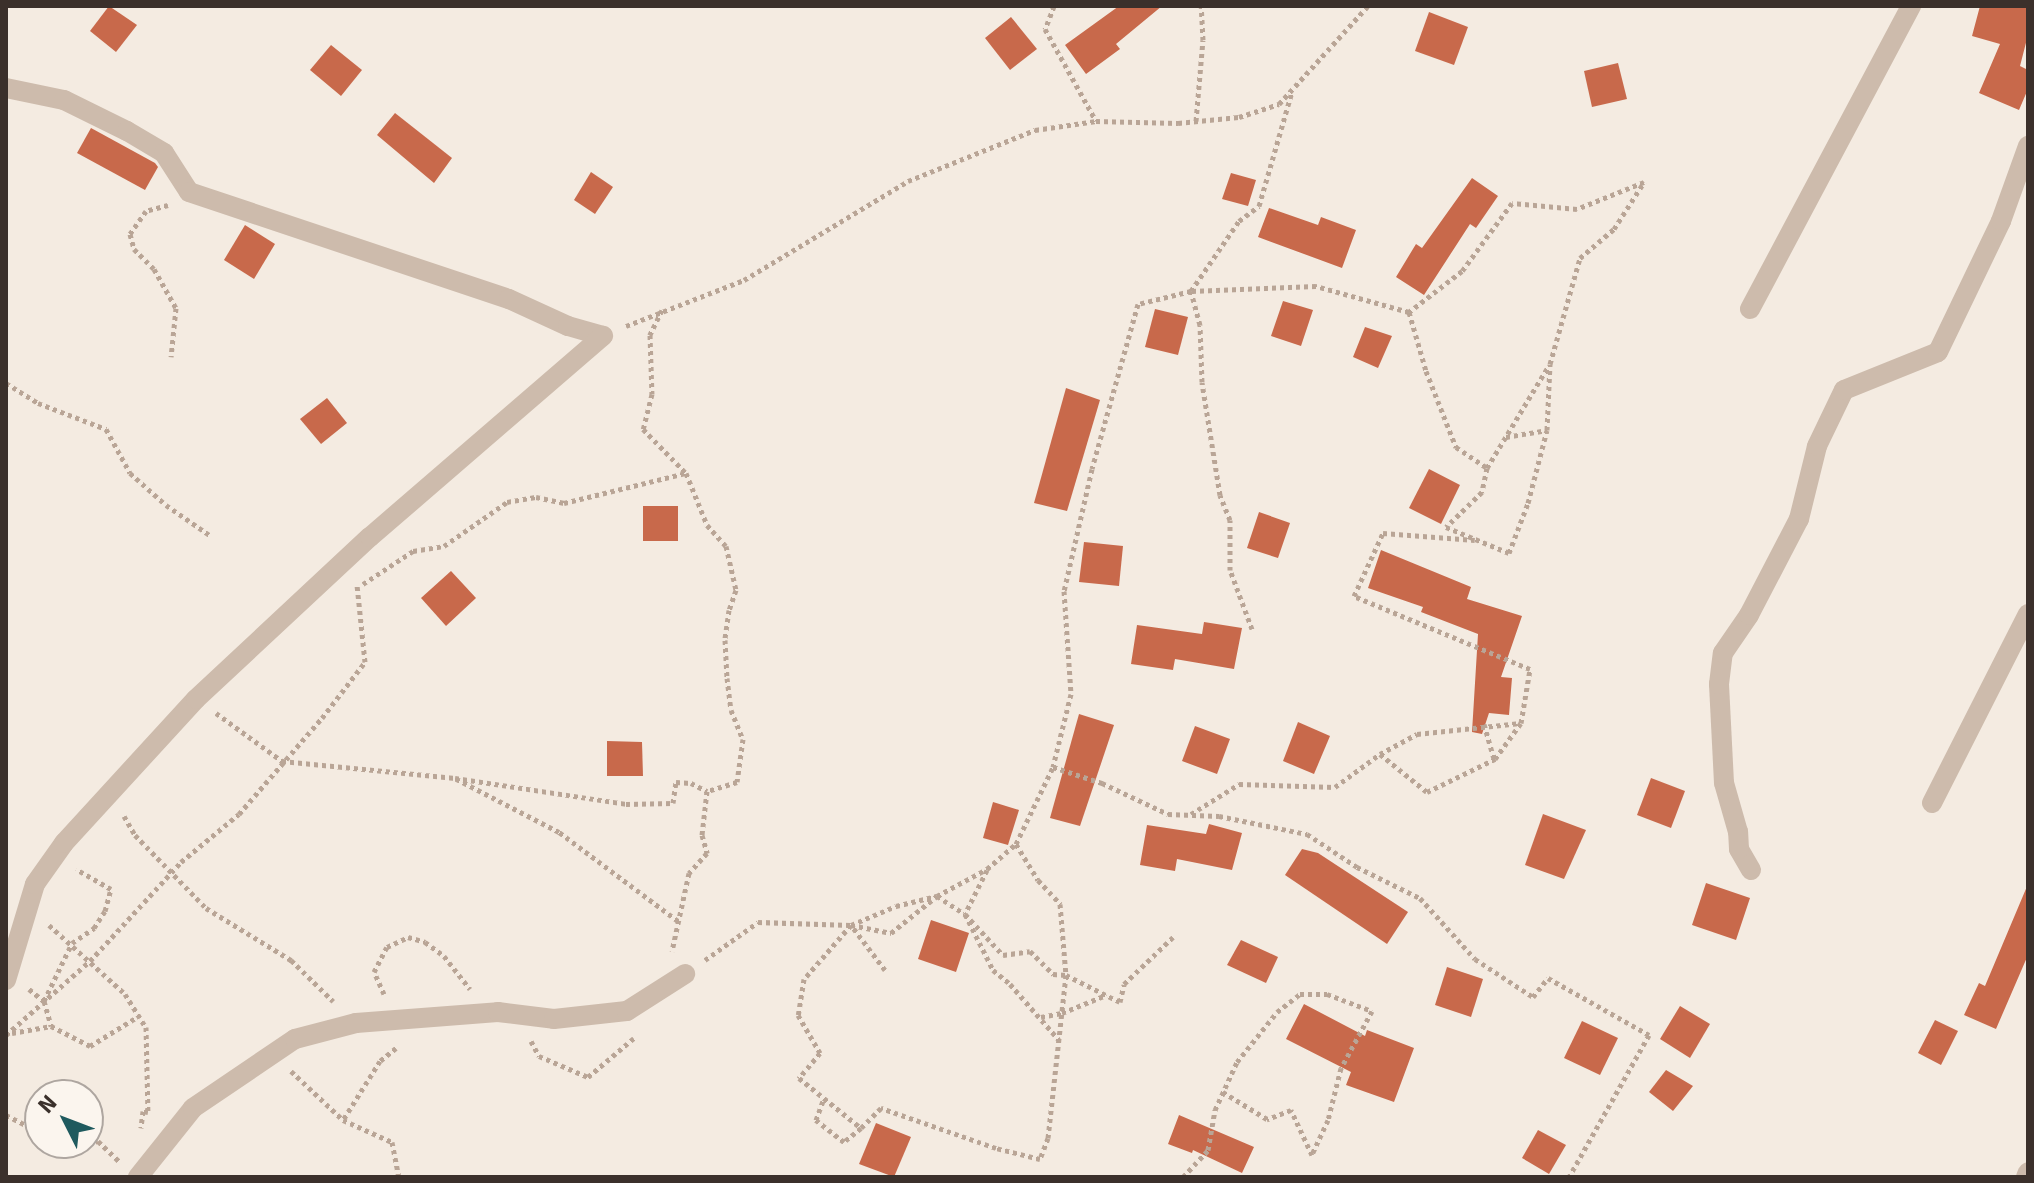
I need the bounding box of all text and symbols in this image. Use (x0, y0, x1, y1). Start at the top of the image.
north arrow (24, 1079, 104, 1159)
text: N (32, 1089, 62, 1119)

